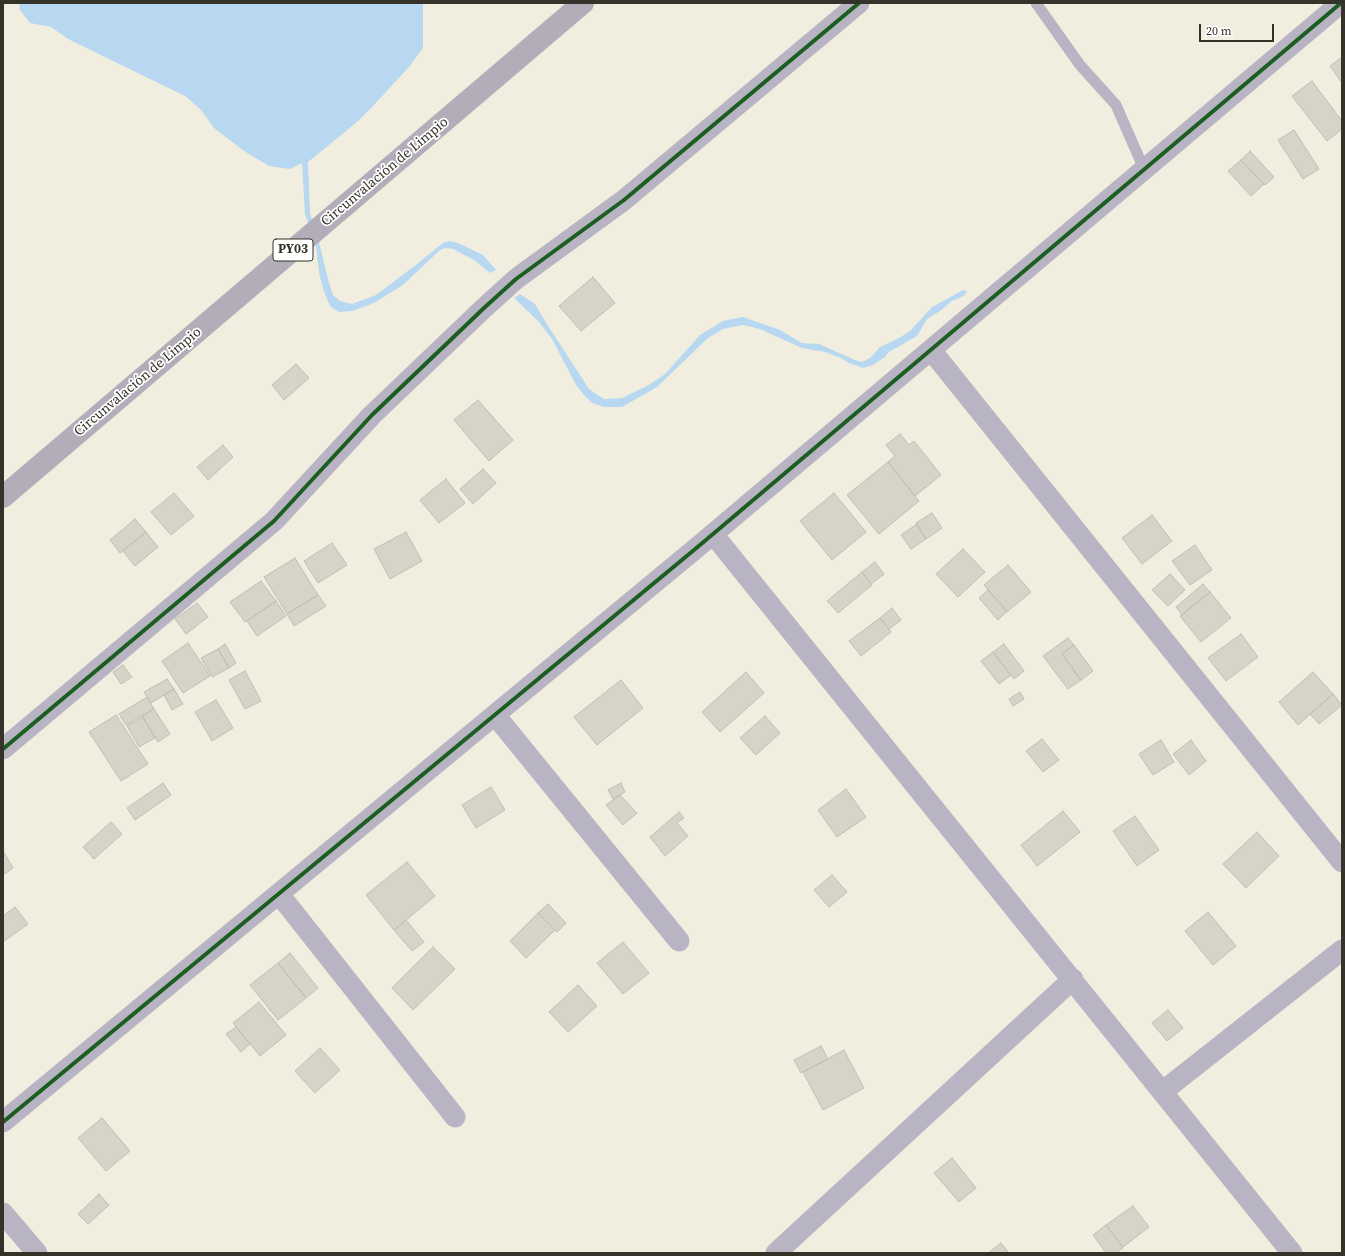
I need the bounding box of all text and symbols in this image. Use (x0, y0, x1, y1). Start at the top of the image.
scale bar (1201, 16, 1276, 42)
text: 20 m (1206, 23, 1232, 39)
street label: Circunvalación de Limpio (318, 114, 452, 230)
road number: PY03 (273, 239, 313, 261)
street label: Circunvalación de Limpio (71, 324, 205, 440)

